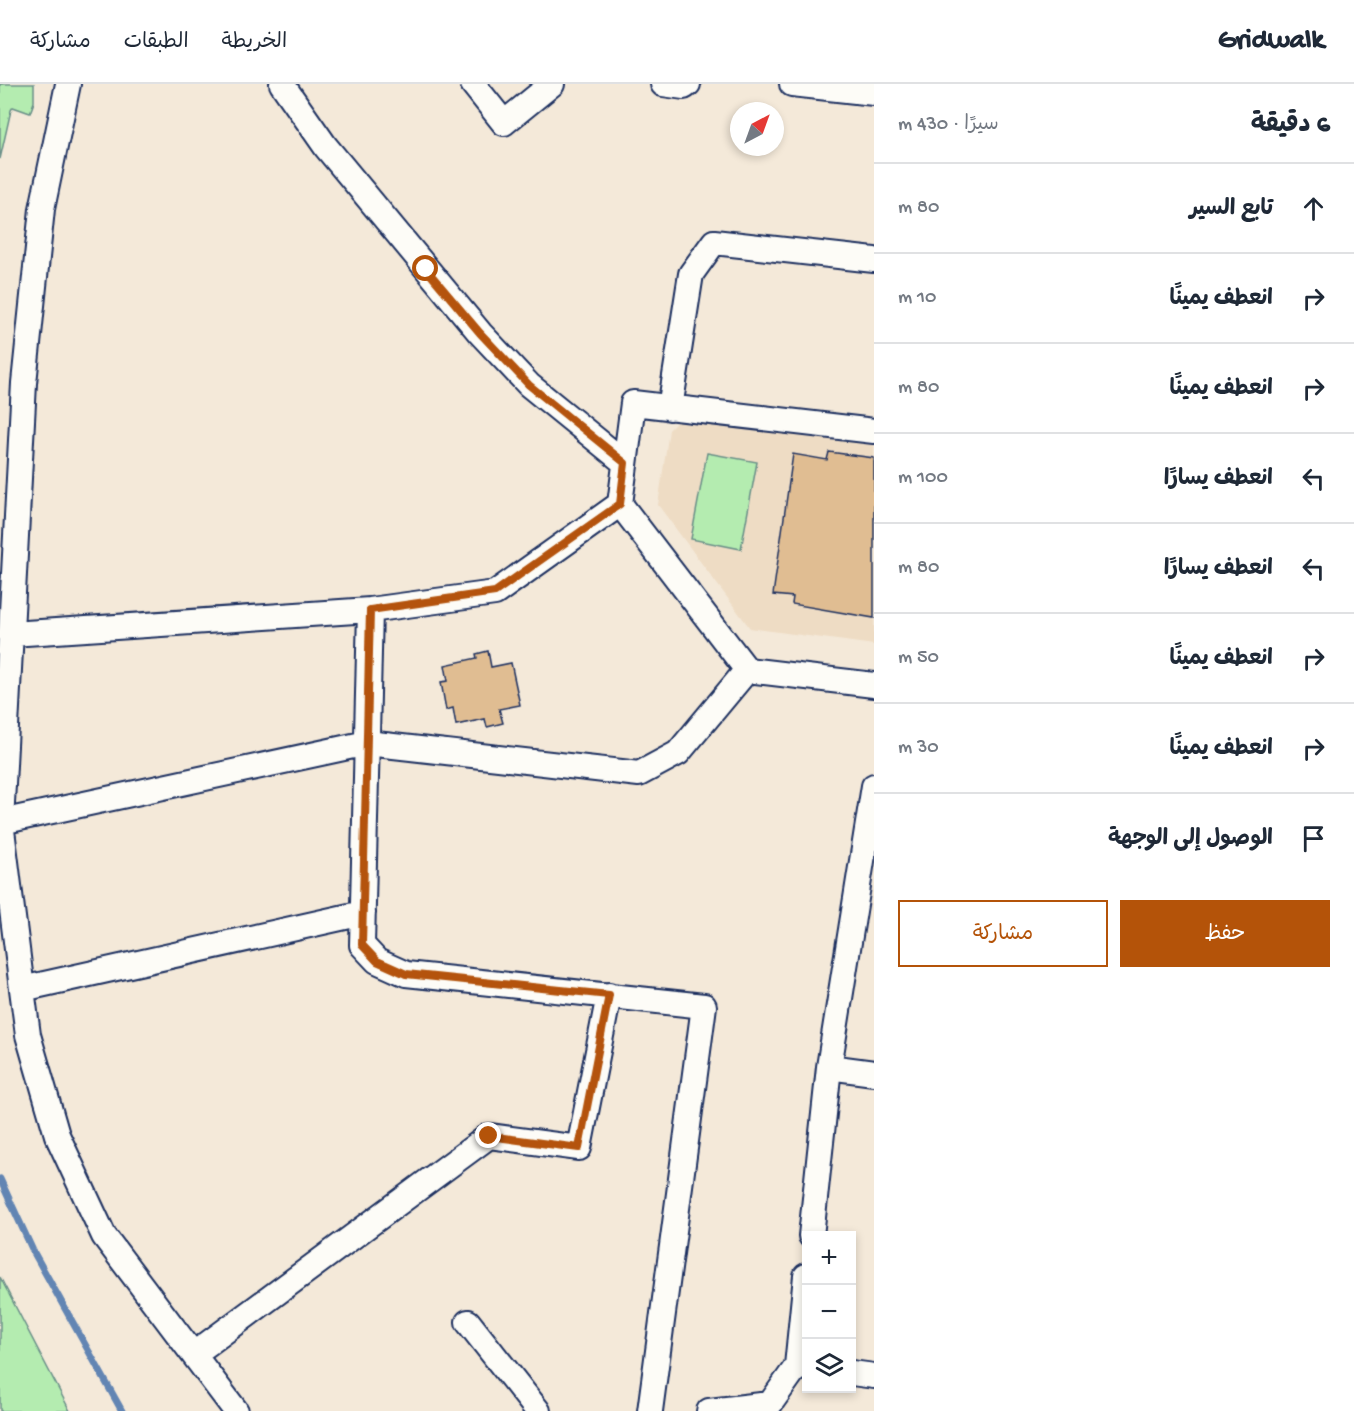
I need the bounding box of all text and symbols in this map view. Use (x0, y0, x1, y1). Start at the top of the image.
text: Gridwalk (1218, 25, 1324, 58)
text: مشاركة (30, 31, 91, 56)
text: الطبقات (124, 31, 189, 56)
text: الخريطة (222, 31, 287, 56)
north arrow (730, 102, 784, 156)
text: 6 دقيقة (1251, 111, 1330, 142)
text: سيرًا · 430 m (898, 114, 999, 137)
icon: ahead (1297, 192, 1330, 225)
text: 80 m (898, 197, 939, 220)
text: تابع السير (1189, 197, 1273, 223)
route start (412, 255, 438, 281)
icon: right (1297, 282, 1330, 315)
text: 10 m (898, 287, 936, 310)
text: انعطف يمينًا (1170, 287, 1273, 313)
icon: right (1297, 372, 1330, 405)
text: 80 m (898, 377, 939, 400)
text: انعطف يمينًا (1170, 377, 1273, 403)
icon: left (1297, 462, 1330, 495)
text: 100 m (898, 467, 948, 490)
text: انعطف يسارًا (1164, 467, 1273, 493)
icon: left (1297, 552, 1330, 585)
text: 80 m (898, 557, 939, 580)
text: انعطف يسارًا (1164, 557, 1273, 583)
icon: right (1297, 642, 1330, 675)
text: 50 m (898, 647, 939, 670)
text: انعطف يمينًا (1170, 647, 1273, 673)
icon: right (1297, 732, 1330, 765)
text: 30 m (898, 737, 939, 760)
text: انعطف يمينًا (1170, 737, 1273, 763)
icon: arrive (1297, 822, 1330, 855)
text: الوصول إلى الوجهة (1108, 827, 1273, 853)
button: مشاركة (898, 900, 1108, 967)
button: حفظ (1120, 900, 1330, 967)
route end (475, 1122, 501, 1148)
map controls (802, 1231, 856, 1393)
button: + (802, 1231, 856, 1285)
button: − (802, 1285, 856, 1339)
button: layers (802, 1339, 856, 1393)

